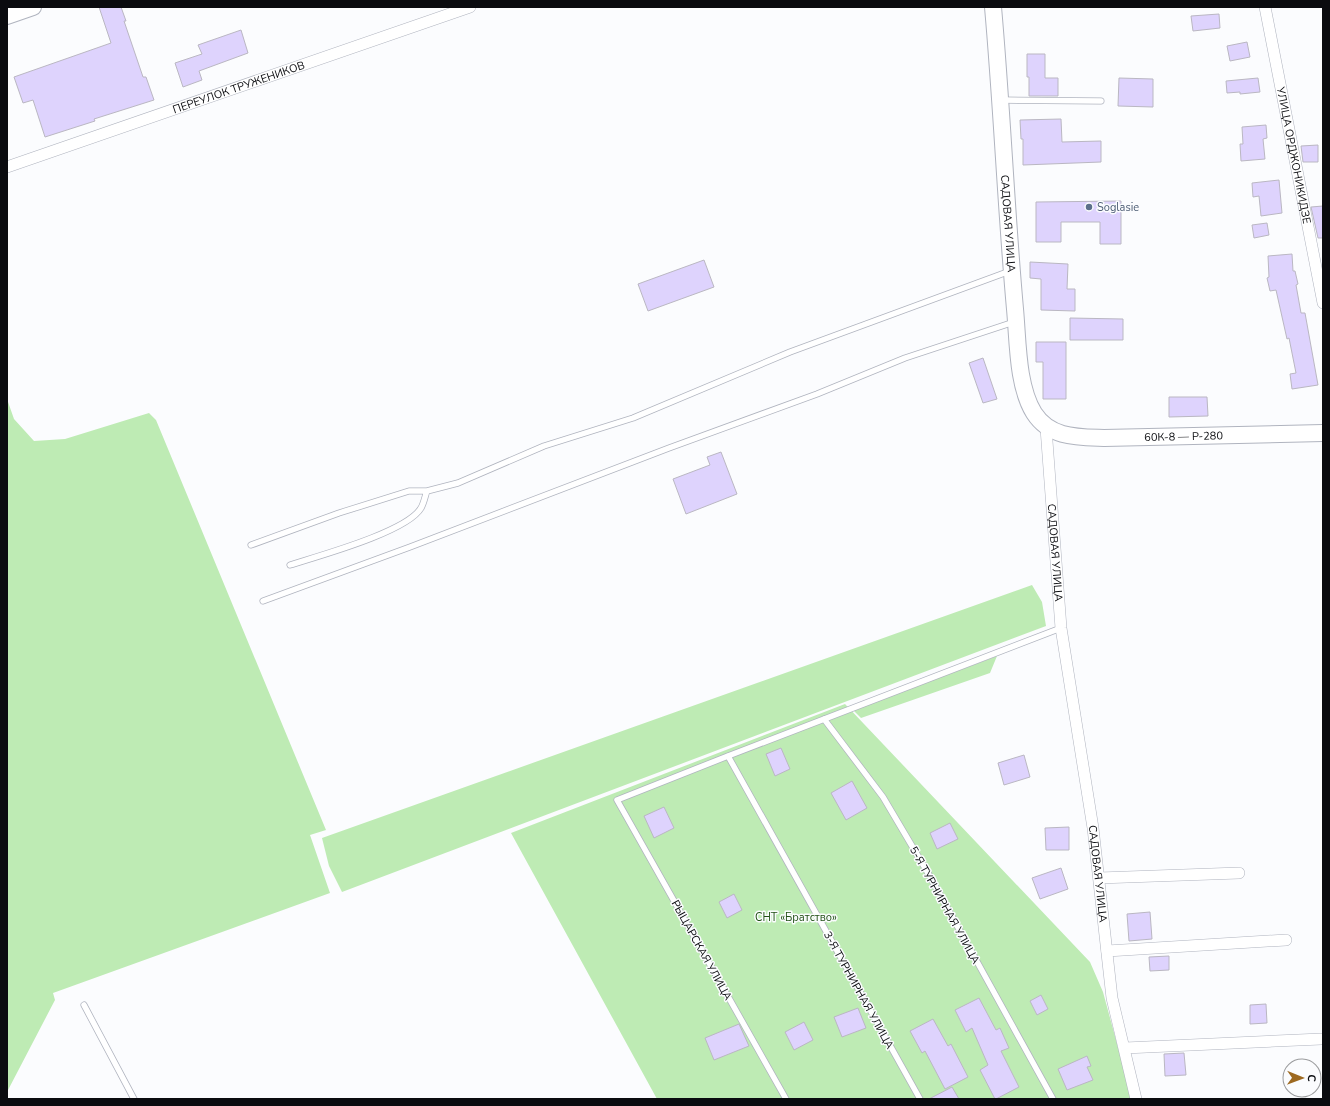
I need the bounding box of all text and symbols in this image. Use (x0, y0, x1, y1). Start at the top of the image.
street label: ПЕРЕУЛОК ТРУЖЕНИКОВ (171, 58, 307, 117)
street label: УЛИЦА ОРДЖОНИКИДЗЕ (1273, 85, 1314, 225)
street label: САДОВАЯ УЛИЦА (997, 174, 1019, 273)
place label: Soglasie (1097, 200, 1139, 215)
marker: Soglasie (1084, 202, 1094, 212)
street label: 60К-8 — Р-280 (1144, 428, 1224, 445)
street label: САДОВАЯ УЛИЦА (1044, 503, 1066, 602)
street label: САДОВАЯ УЛИЦА (1085, 824, 1110, 923)
street label: 5-Я ТУРНИРНАЯ УЛИЦА (906, 844, 983, 967)
street label: РЫЦАРСКАЯ УЛИЦА (668, 897, 735, 1003)
park label: СНТ «Братство» (755, 910, 837, 925)
street label: 3-Я ТУРНИРНАЯ УЛИЦА (820, 929, 897, 1052)
north arrow (1282, 1058, 1322, 1098)
text: С (1304, 1074, 1319, 1083)

